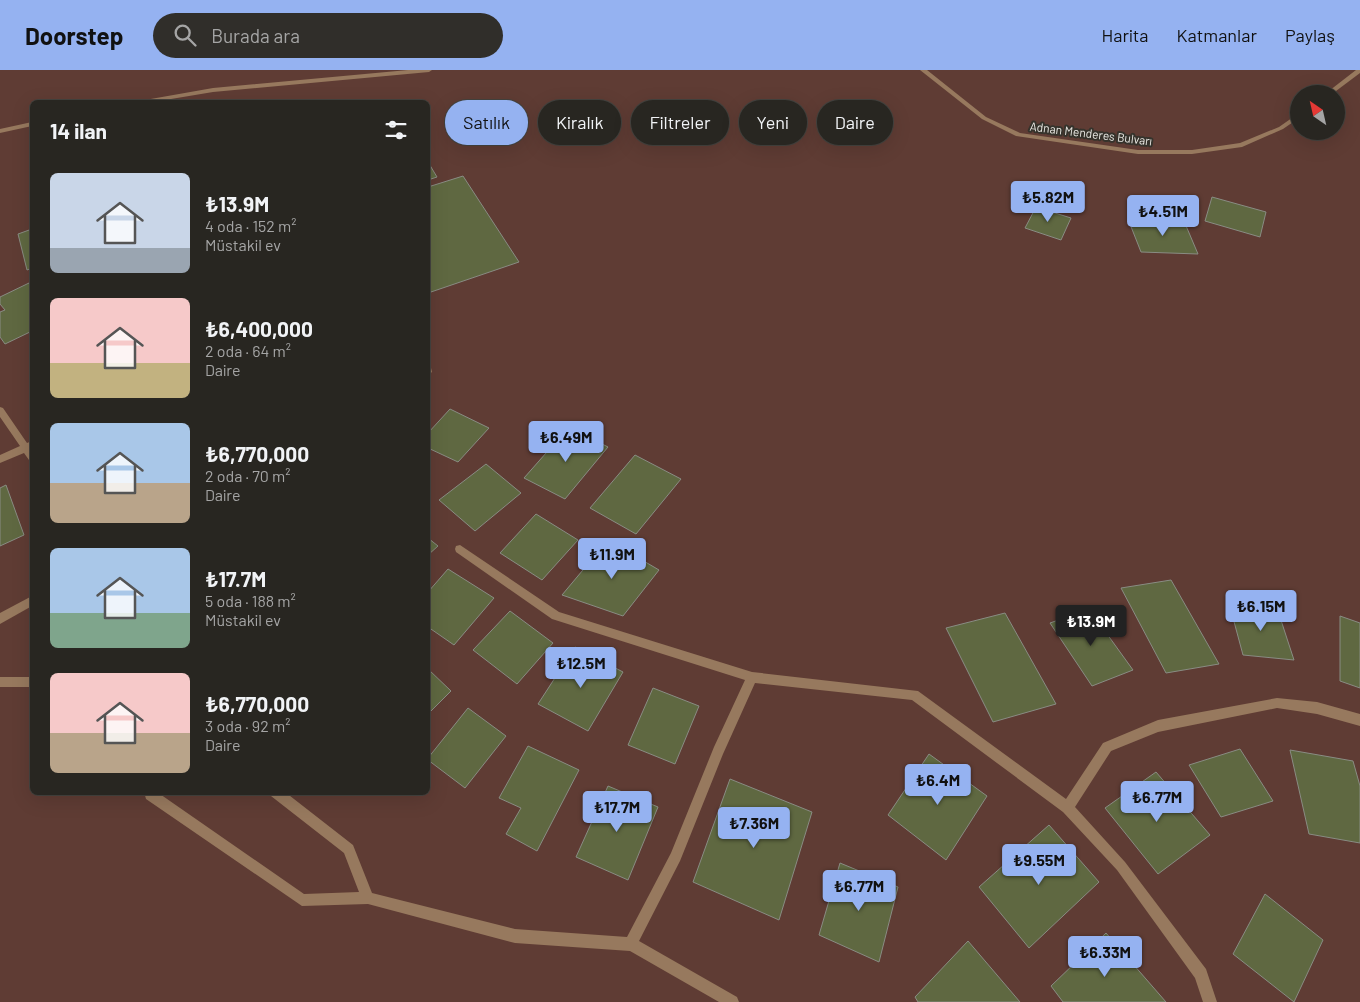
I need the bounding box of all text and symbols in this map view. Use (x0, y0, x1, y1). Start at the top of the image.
search box (153, 13, 503, 58)
text: Doorstep (25, 21, 123, 50)
icon: search (171, 21, 199, 49)
text: Burada ara (211, 24, 300, 47)
text: Harita (1101, 24, 1149, 46)
text: Katmanlar (1177, 24, 1257, 46)
text: Paylaş (1285, 24, 1335, 46)
north arrow (1290, 85, 1345, 140)
map controls (1290, 85, 1345, 140)
chip: Satılık (445, 100, 528, 145)
chip: Kiralık (538, 100, 621, 145)
chip: Filtreler (631, 100, 729, 145)
chip: Yeni (739, 100, 807, 145)
chip: Daire (817, 100, 893, 145)
icon: filters (382, 116, 410, 144)
text: 14 ilan (50, 118, 107, 143)
street label: Adnan Menderes Bulvarı (1029, 119, 1153, 147)
pin: ₺5.82M (1007, 180, 1089, 223)
text: ₺5.82M (1022, 187, 1074, 206)
text: ₺13.9M (205, 191, 269, 216)
icon: home (90, 193, 150, 253)
pin: ₺4.51M (1122, 194, 1204, 237)
text: ₺4.51M (1138, 201, 1188, 220)
text: 4 oda · 152 m² (205, 216, 296, 235)
text: Müstakil ev (205, 235, 281, 254)
text: ₺6,400,000 (205, 316, 313, 341)
icon: home (90, 318, 150, 378)
text: 2 oda · 64 m² (205, 341, 291, 360)
text: Daire (205, 360, 241, 379)
pin: ₺6.49M (525, 420, 607, 463)
text: ₺6.49M (540, 427, 592, 446)
text: ₺6,770,000 (205, 441, 309, 466)
icon: home (90, 443, 150, 503)
text: 2 oda · 70 m² (205, 466, 290, 485)
text: Daire (205, 485, 241, 504)
pin: ₺11.9M (571, 538, 653, 580)
text: ₺11.9M (589, 544, 635, 563)
text: ₺17.7M (205, 566, 266, 591)
icon: home (90, 568, 150, 628)
pin: ₺6.15M (1220, 590, 1302, 632)
text: 5 oda · 188 m² (205, 591, 296, 610)
text: ₺6.15M (1236, 596, 1286, 615)
pin: ₺13.9M (1050, 604, 1132, 647)
text: Müstakil ev (205, 610, 281, 629)
text: ₺13.9M (1067, 611, 1115, 630)
pin: ₺12.5M (540, 646, 622, 689)
text: ₺12.5M (556, 653, 606, 672)
text: ₺6,770,000 (205, 691, 309, 716)
icon: home (90, 693, 150, 753)
text: 3 oda · 92 m² (205, 716, 290, 735)
text: Daire (205, 735, 241, 754)
pin: ₺6.4M (903, 764, 973, 806)
text: ₺6.4M (916, 770, 960, 789)
pin: ₺6.77M (1116, 780, 1198, 823)
text: ₺6.77M (1132, 787, 1182, 806)
pin: ₺17.7M (576, 790, 658, 833)
text: ₺17.7M (594, 797, 640, 816)
pin: ₺7.36M (713, 806, 795, 849)
text: ₺7.36M (729, 813, 779, 832)
pin: ₺9.55M (998, 844, 1080, 886)
text: ₺9.55M (1013, 850, 1065, 869)
pin: ₺6.77M (818, 870, 900, 912)
text: ₺6.77M (834, 876, 884, 895)
pin: ₺6.33M (1064, 936, 1146, 978)
text: ₺6.33M (1079, 942, 1131, 961)

